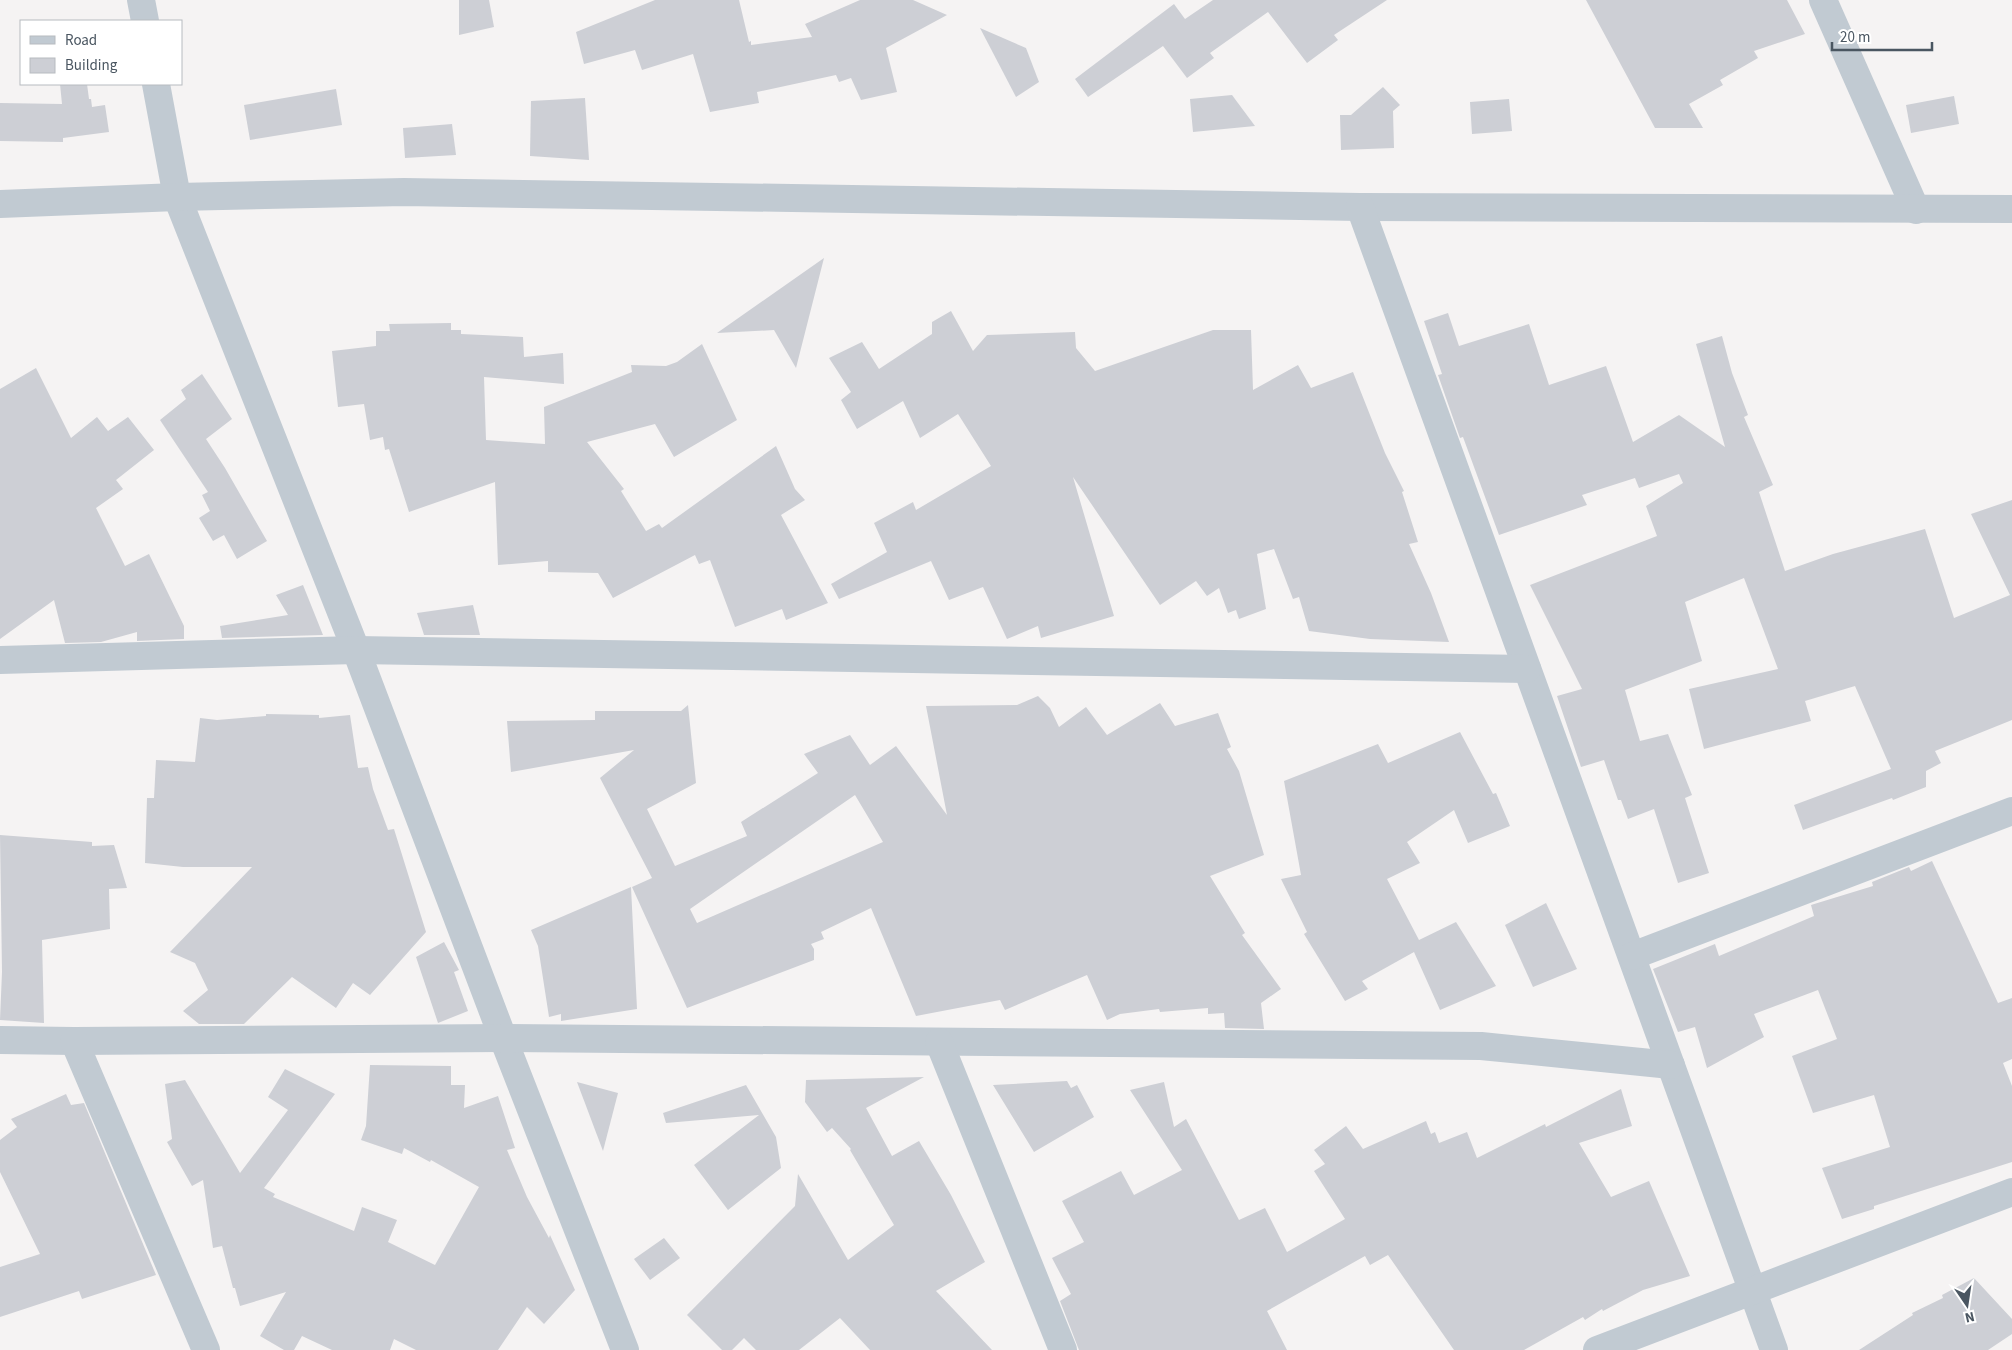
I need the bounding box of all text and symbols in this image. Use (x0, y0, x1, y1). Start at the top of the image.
legend (20, 20, 182, 85)
scale bar (1832, 20, 1932, 52)
text: 20 m (1840, 27, 1870, 48)
text: Road (65, 30, 97, 51)
text: Building (65, 55, 118, 76)
north arrow (1942, 1280, 1992, 1330)
text: N (1963, 1306, 1976, 1327)

